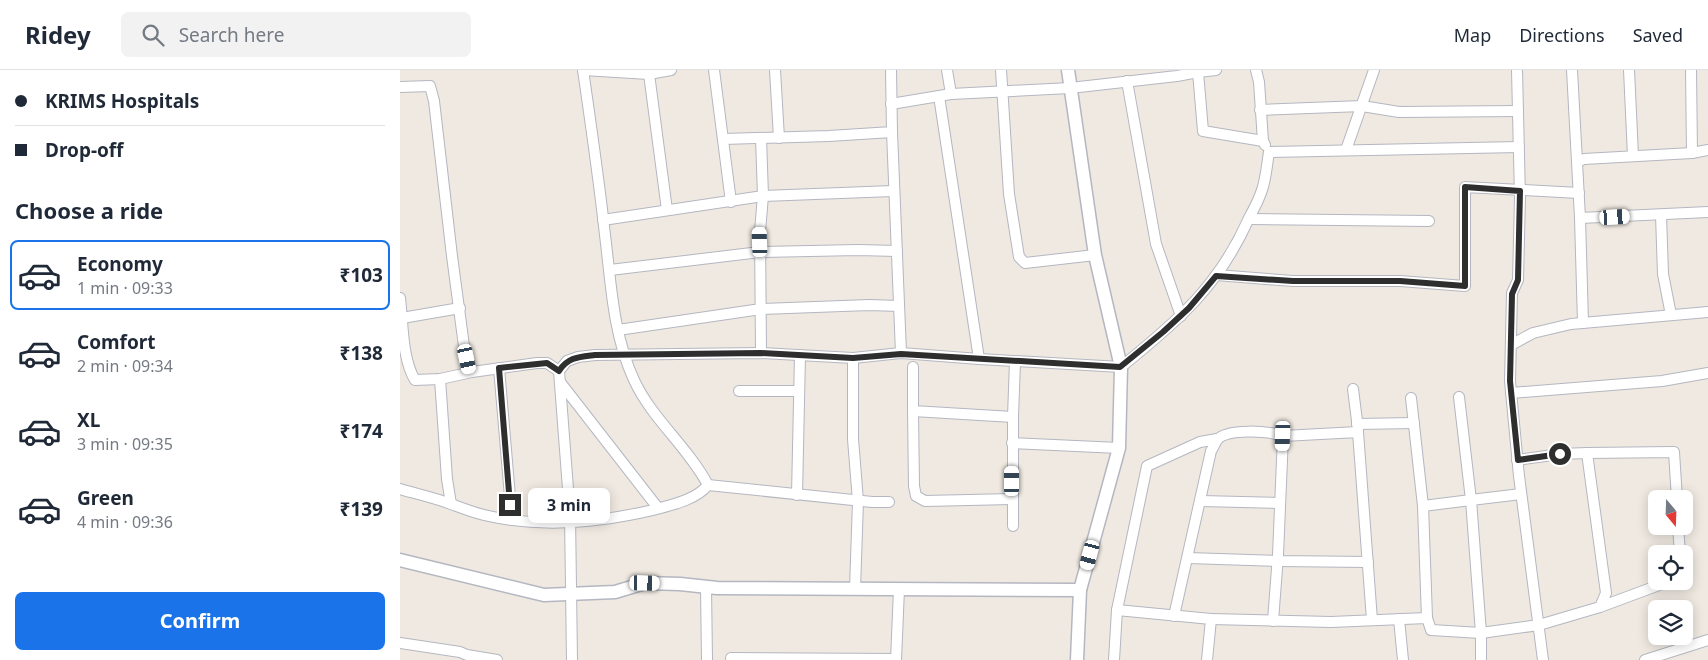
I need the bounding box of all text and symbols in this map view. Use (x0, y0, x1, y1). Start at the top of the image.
search box (121, 12, 471, 57)
text: Ridey (25, 18, 91, 51)
icon: search (139, 21, 167, 49)
text: Search here (179, 22, 284, 48)
text: Map (1454, 23, 1491, 47)
text: Directions (1519, 23, 1605, 47)
text: Saved (1633, 23, 1683, 47)
text: KRIMS Hospitals (45, 88, 199, 114)
text: Drop-off (45, 137, 124, 163)
text: Choose a ride (15, 195, 163, 225)
car (1599, 209, 1630, 225)
car (751, 227, 768, 257)
text: Economy (77, 251, 163, 277)
icon: car (17, 253, 62, 298)
text: ₹103 (340, 262, 383, 288)
text: 1 min · 09:33 (77, 277, 173, 299)
text: Comfort (77, 329, 156, 355)
icon: car (17, 331, 62, 376)
text: ₹138 (340, 340, 383, 366)
car (456, 343, 477, 375)
text: 2 min · 09:34 (77, 355, 173, 377)
text: XL (77, 407, 100, 433)
icon: car (17, 409, 62, 454)
text: ₹174 (340, 418, 383, 444)
car (1274, 421, 1291, 451)
text: 3 min · 09:35 (77, 433, 173, 455)
route start (1549, 443, 1571, 465)
car (1004, 466, 1019, 496)
text: Green (77, 485, 134, 511)
icon: car (17, 487, 62, 532)
callout: 3 min (528, 488, 610, 522)
north arrow (1648, 490, 1692, 535)
map controls (1648, 490, 1693, 645)
route end (499, 494, 521, 516)
text: 3 min (547, 494, 591, 516)
text: ₹139 (340, 496, 383, 522)
text: 4 min · 09:36 (77, 511, 173, 533)
car (1078, 539, 1101, 571)
button: locate (1648, 545, 1693, 590)
car (629, 575, 660, 591)
button: Confirm (15, 592, 385, 650)
button: layers (1648, 600, 1693, 645)

